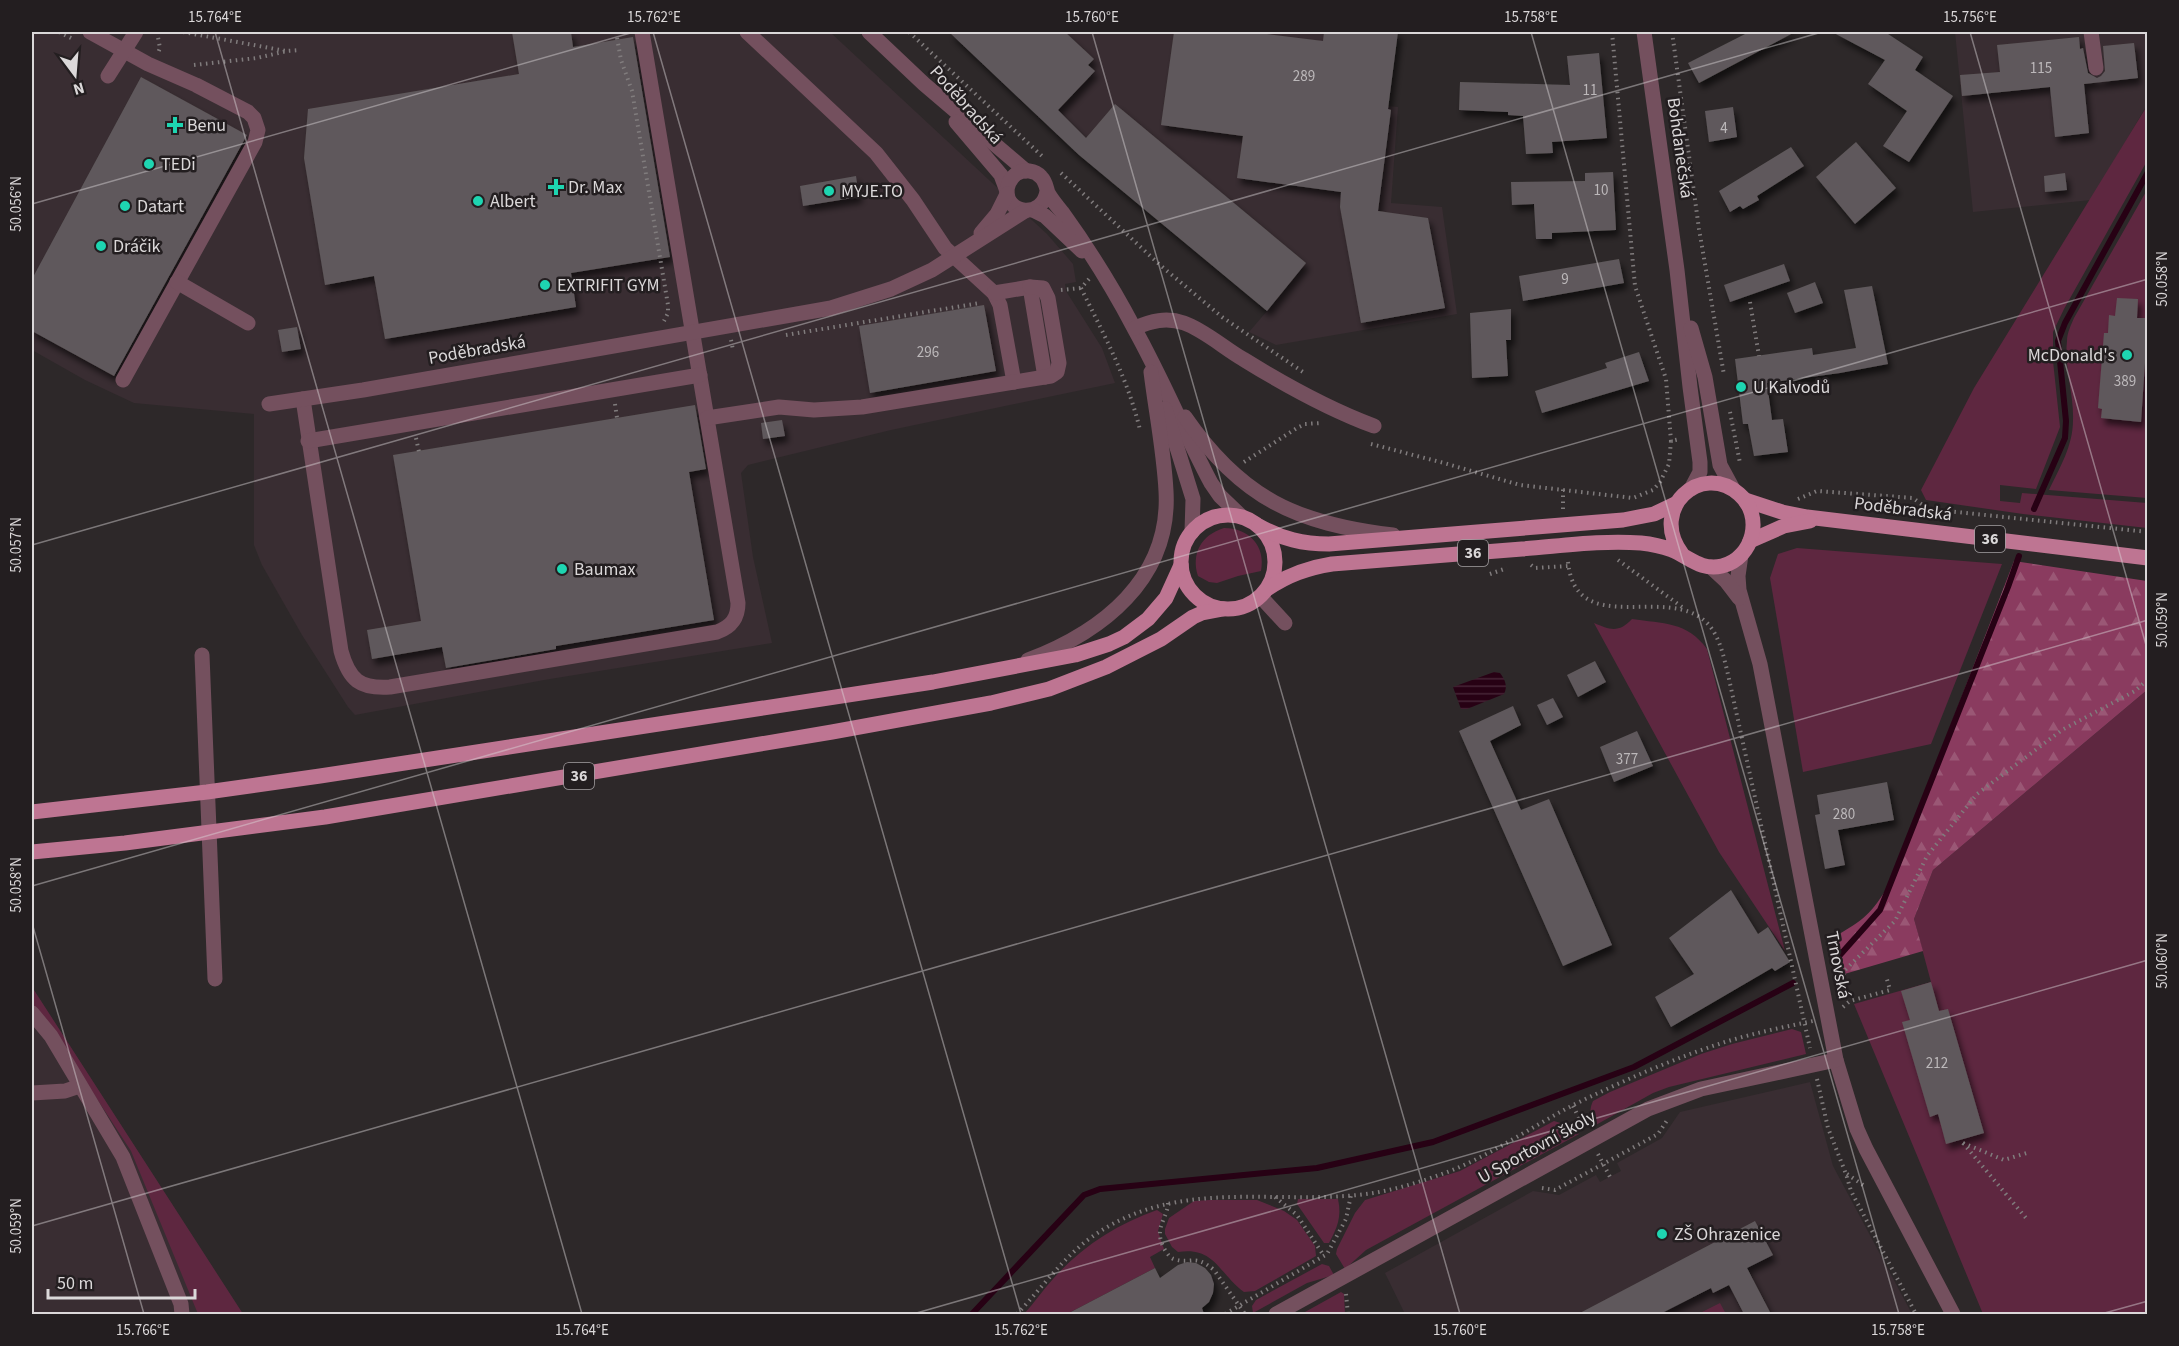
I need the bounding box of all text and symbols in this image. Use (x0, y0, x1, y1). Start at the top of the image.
text: 15.764°E (188, 7, 242, 28)
text: 15.762°E (627, 7, 681, 28)
text: 15.760°E (1065, 7, 1119, 28)
text: 15.758°E (1504, 7, 1558, 28)
text: 15.756°E (1943, 7, 1997, 28)
north arrow (45, 45, 105, 105)
house number: 115 (2030, 58, 2052, 79)
street label: Poděbradská (924, 60, 1008, 150)
house number: 289 (1293, 66, 1315, 87)
text: N (71, 76, 87, 100)
house number: 11 (1583, 80, 1597, 101)
street label: Bohdanečská (1661, 96, 1699, 200)
place label: Benu (187, 113, 226, 138)
marker: Benu (168, 118, 182, 132)
house number: 4 (1720, 118, 1728, 139)
place label: TEDi (161, 152, 196, 177)
marker: TEDi (142, 157, 156, 171)
place label: Dr. Max (568, 175, 623, 200)
text: 50.056°N (6, 176, 27, 232)
place label: MYJE.TO (841, 179, 903, 204)
marker: Dr. Max (549, 180, 563, 194)
house number: 10 (1594, 180, 1608, 201)
marker: MYJE.TO (822, 184, 836, 198)
place label: Albert (490, 189, 536, 214)
place label: Datart (137, 194, 184, 219)
marker: Albert (471, 194, 485, 208)
marker: Datart (118, 199, 132, 213)
place label: Dráčik (113, 234, 161, 259)
marker: Dráčik (94, 239, 108, 253)
text: 50.058°N (2152, 251, 2173, 307)
house number: 9 (1561, 269, 1569, 290)
place label: EXTRIFIT GYM (557, 273, 660, 298)
marker: EXTRIFIT GYM (538, 278, 552, 292)
street label: Poděbradská (426, 329, 528, 371)
house number: 296 (917, 342, 939, 363)
place label: McDonald's (2028, 343, 2115, 368)
marker: McDonald's (2120, 348, 2134, 362)
house number: 389 (2114, 371, 2136, 392)
place label: U Kalvodů (1753, 375, 1830, 400)
marker: U Kalvodů (1734, 380, 1748, 394)
street label: Poděbradská (1853, 491, 1953, 527)
text: 50.057°N (6, 517, 27, 573)
road number: 36 (1975, 526, 2005, 552)
road number: 36 (1458, 540, 1488, 566)
place label: Baumax (574, 557, 635, 582)
marker: Baumax (555, 562, 569, 576)
text: 50.059°N (2152, 592, 2173, 648)
house number: 377 (1616, 749, 1638, 770)
road number: 36 (564, 763, 594, 789)
house number: 280 (1833, 804, 1855, 825)
text: 50.058°N (6, 857, 27, 913)
street label: Trnovská (1819, 929, 1857, 1001)
text: 50.060°N (2152, 933, 2173, 989)
house number: 212 (1926, 1053, 1948, 1074)
street label: U Sportovní školy (1473, 1104, 1601, 1190)
text: 50.059°N (6, 1198, 27, 1254)
place label: ZŠ Ohrazenice (1674, 1222, 1781, 1247)
marker: ZŠ Ohrazenice (1655, 1227, 1669, 1241)
scale bar (48, 1262, 195, 1300)
text: 50 m (57, 1271, 93, 1296)
text: 15.766°E (116, 1320, 170, 1341)
text: 15.764°E (555, 1320, 609, 1341)
text: 15.762°E (994, 1320, 1048, 1341)
text: 15.760°E (1433, 1320, 1487, 1341)
text: 15.758°E (1871, 1320, 1925, 1341)

